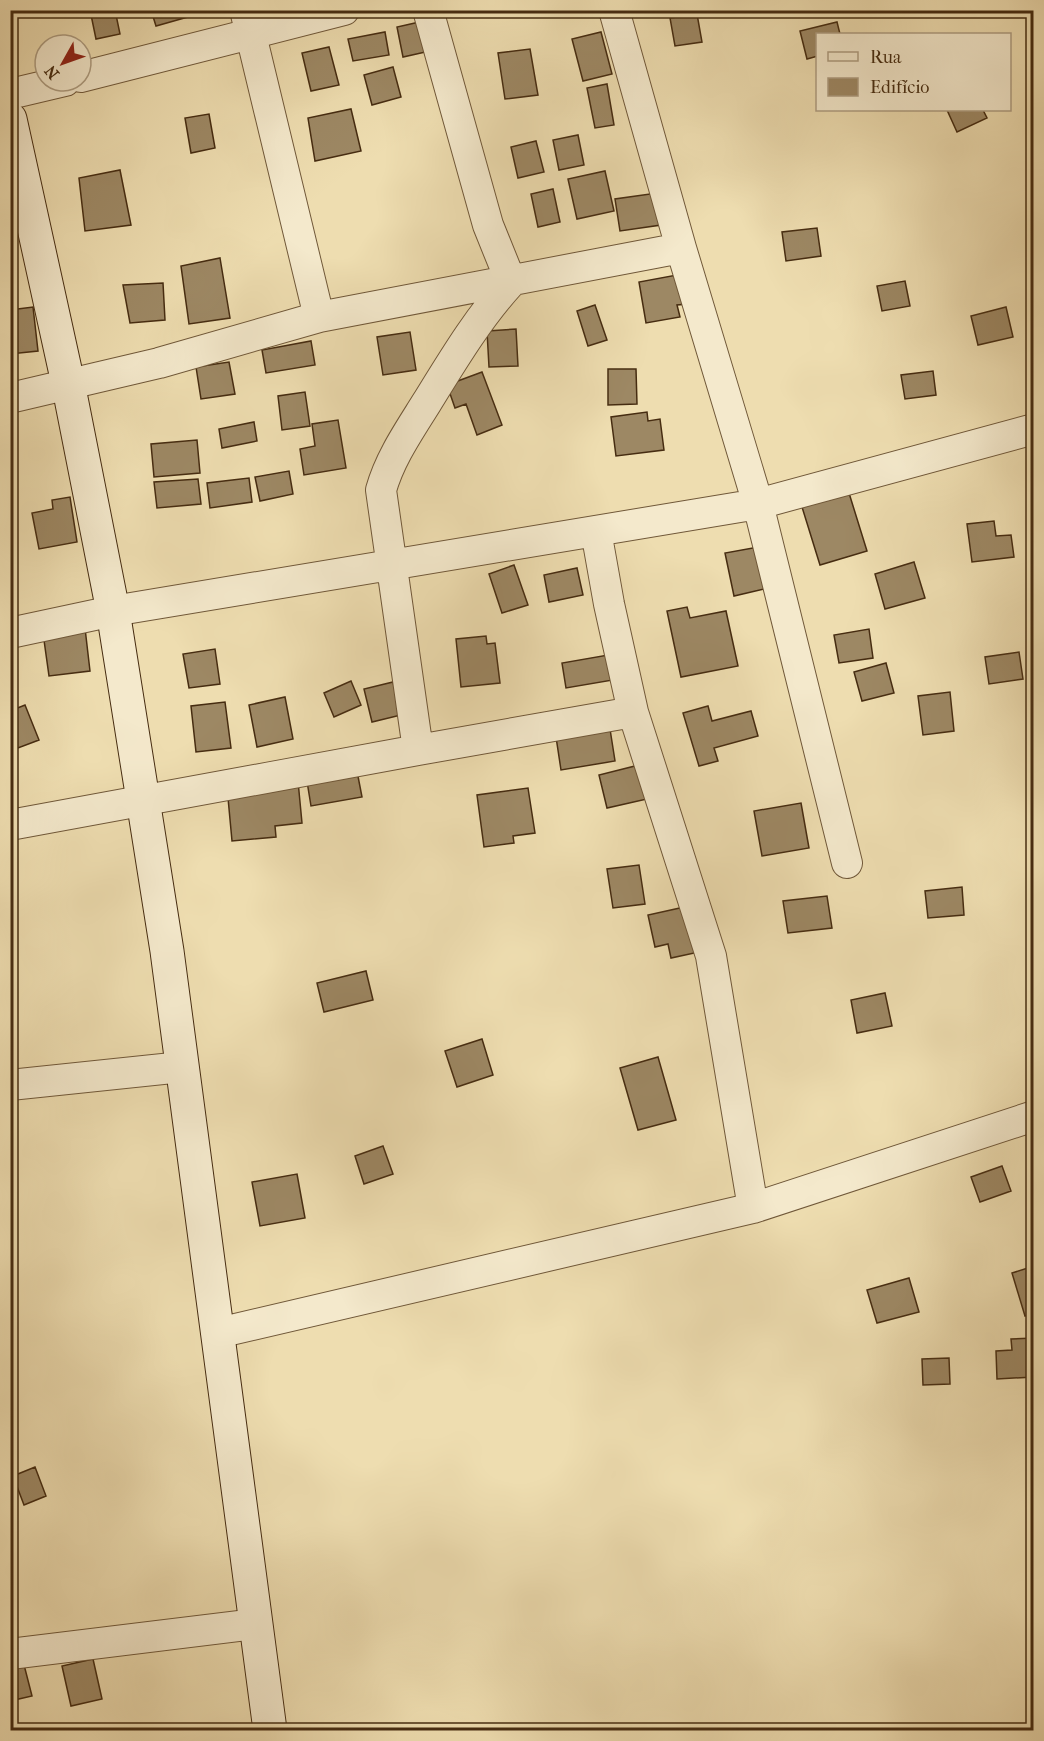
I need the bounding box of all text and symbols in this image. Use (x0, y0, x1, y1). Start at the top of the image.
north arrow (33, 33, 93, 93)
legend (816, 33, 1011, 111)
text: Rua (870, 47, 902, 68)
text: N (40, 61, 63, 83)
text: Edifício (870, 77, 929, 98)

